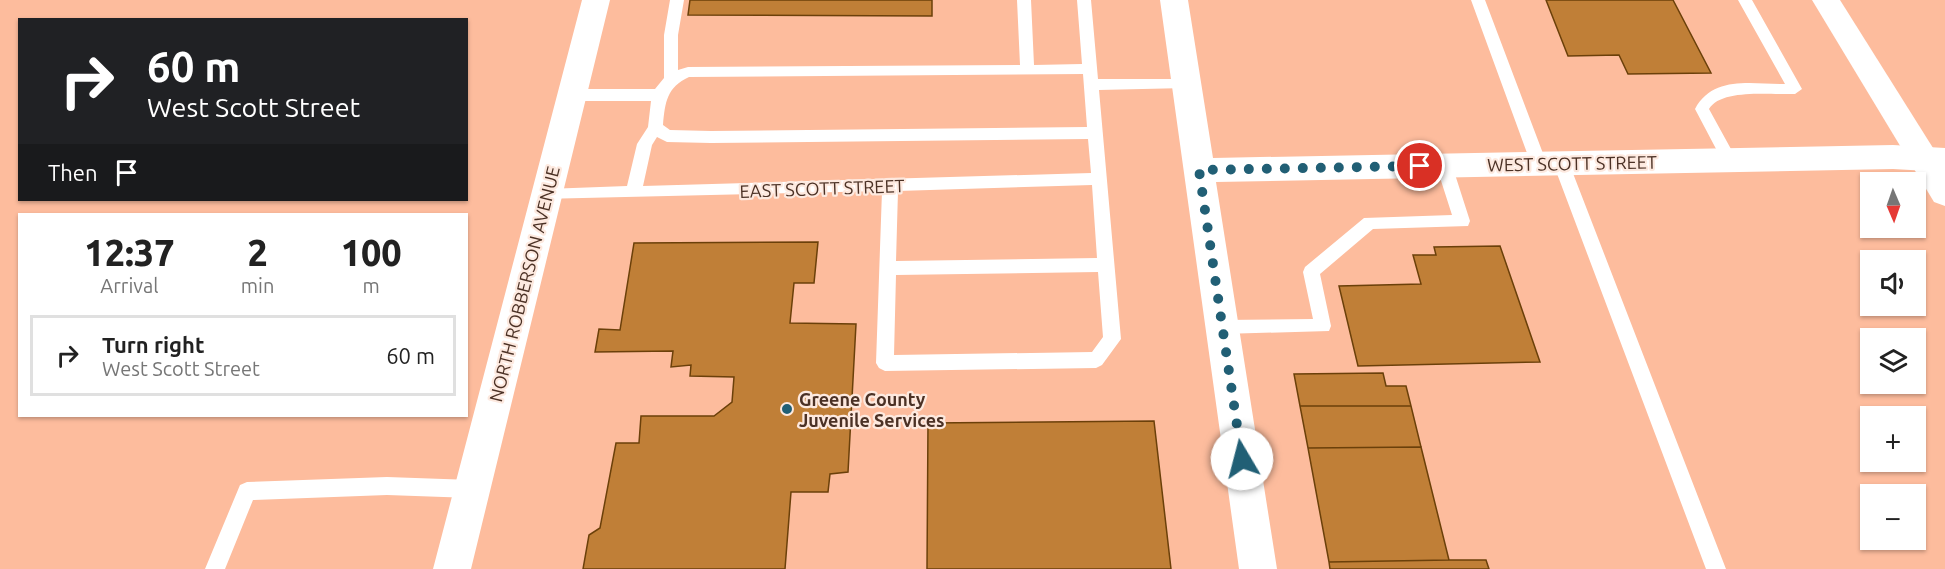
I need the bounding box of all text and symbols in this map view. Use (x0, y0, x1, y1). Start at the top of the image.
icon: right (48, 42, 126, 120)
text: 60 m (147, 43, 241, 90)
text: West Scott Street (147, 92, 360, 122)
pin (1394, 140, 1445, 191)
icon: arrive (1403, 149, 1436, 182)
street label: WEST SCOTT STREET (1487, 152, 1657, 174)
icon: arrive (110, 156, 143, 189)
text: Then (48, 160, 98, 185)
street label: NORTH ROBBERSON AVENUE (485, 164, 563, 404)
north arrow (1860, 172, 1926, 238)
map controls (1860, 172, 1926, 550)
street label: EAST SCOTT STREET (739, 175, 905, 201)
text: 12:37 (84, 232, 174, 273)
text: 2 (247, 232, 268, 273)
text: 100 (341, 232, 402, 273)
button: sound (1860, 250, 1926, 316)
text: Arrival (100, 274, 159, 297)
text: min (241, 274, 274, 297)
text: m (363, 274, 380, 297)
button: layers (1860, 328, 1926, 394)
text: Turn right (102, 332, 204, 357)
icon: right (51, 339, 84, 372)
text: 60 m (386, 343, 435, 368)
text: West Scott Street (102, 357, 260, 380)
place label: Greene County Juvenile Services (799, 389, 945, 430)
marker: Greene County Juvenile Services (780, 402, 794, 416)
button: + (1860, 406, 1926, 472)
position arrow (1210, 427, 1274, 491)
button: − (1860, 484, 1926, 550)

